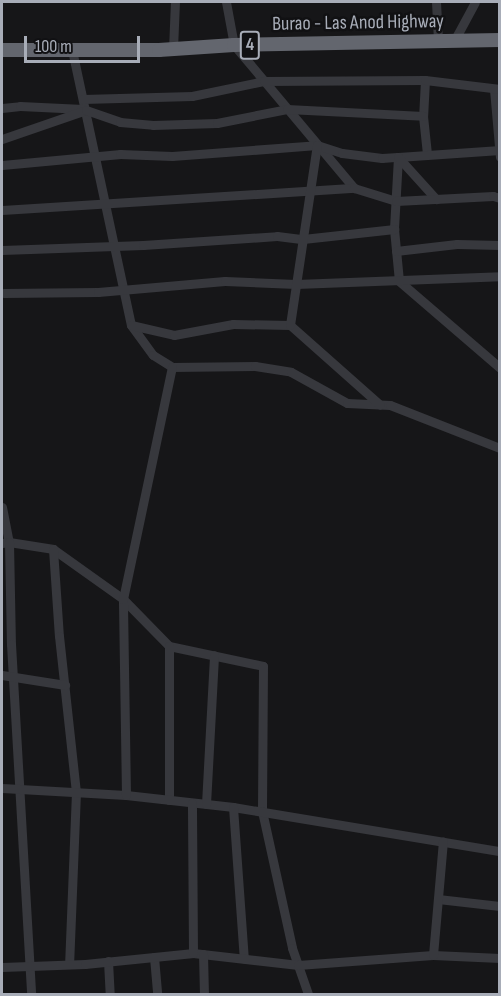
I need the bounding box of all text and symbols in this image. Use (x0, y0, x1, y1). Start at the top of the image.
street label: Burao - Las Anod Highway (272, 10, 444, 36)
scale bar (27, 24, 142, 62)
road number: 4 (240, 30, 260, 60)
text: 100 m (35, 36, 72, 57)

